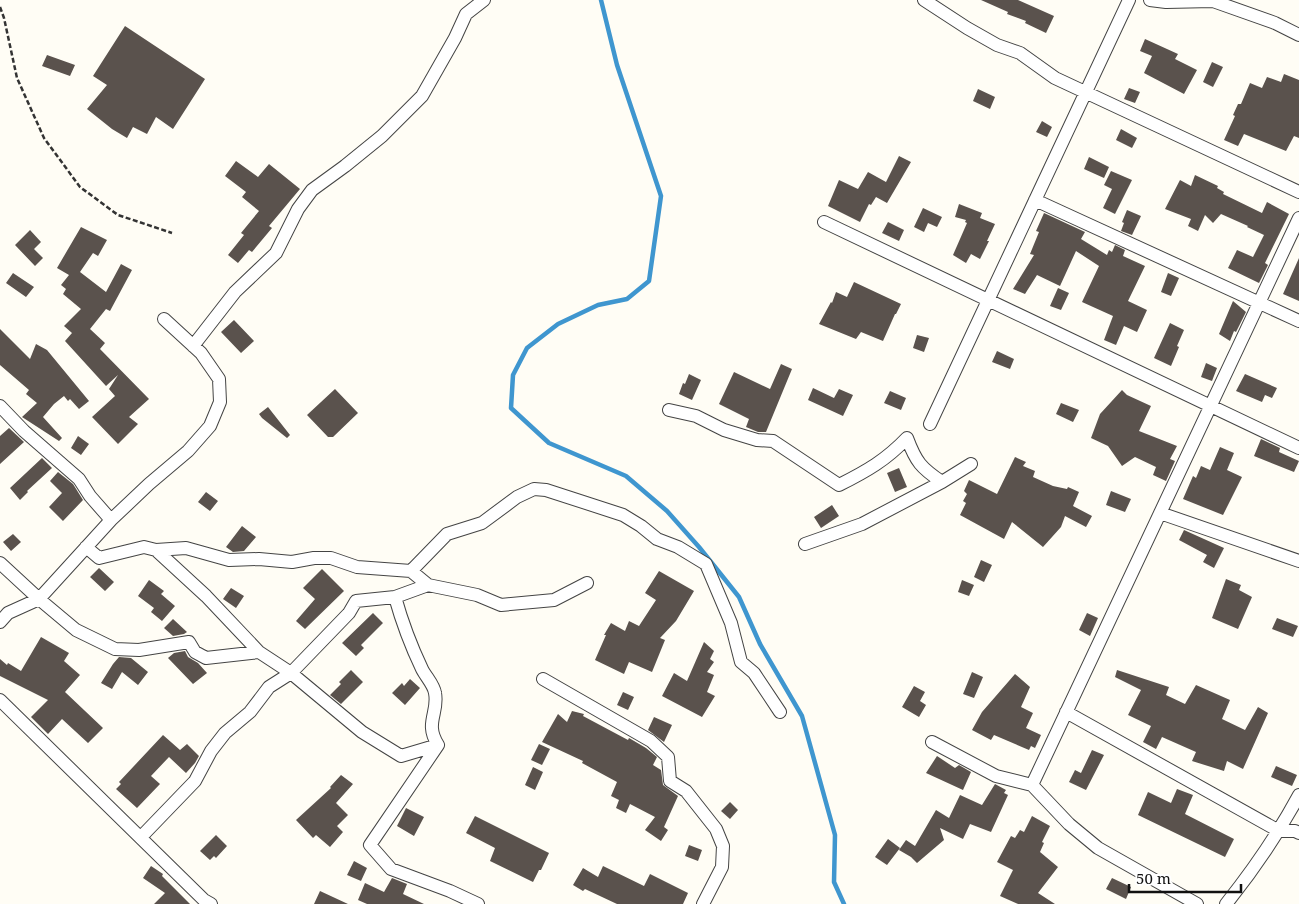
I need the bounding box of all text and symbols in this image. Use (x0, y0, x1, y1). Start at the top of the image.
scale bar (1129, 862, 1242, 894)
text: 50 m (1136, 868, 1171, 888)

